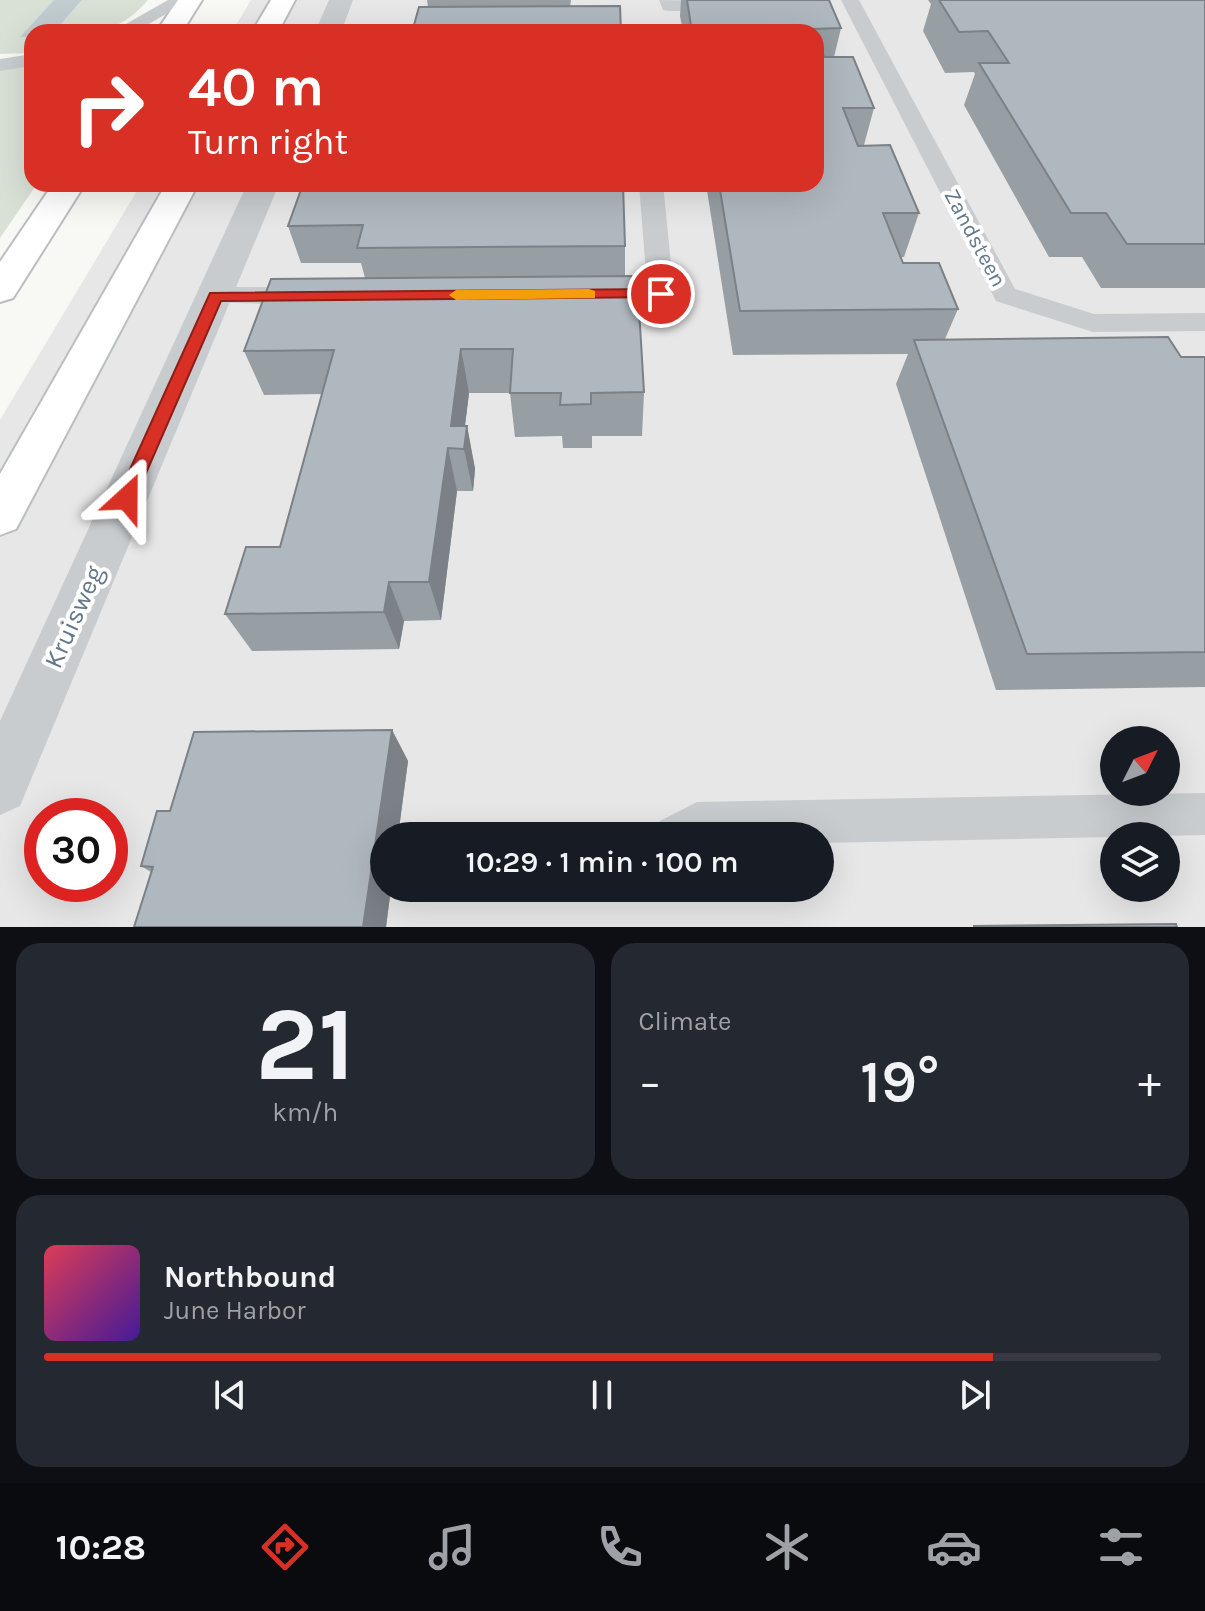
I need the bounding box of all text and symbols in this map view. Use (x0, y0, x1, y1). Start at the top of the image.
text: 40 m (188, 54, 324, 119)
icon: right (56, 56, 160, 160)
text: Turn right (188, 121, 348, 163)
street label: Zandsteen (938, 185, 1012, 291)
pin (627, 260, 695, 328)
icon: arrive (639, 272, 683, 316)
position arrow (85, 456, 169, 540)
street label: Kruisweg (38, 561, 111, 673)
north arrow (1100, 726, 1180, 806)
map controls (1100, 726, 1180, 902)
speed limit sign: 30 (24, 798, 128, 902)
button: layers (1100, 822, 1180, 902)
text: 10:29 · 1 min · 100 m (465, 844, 739, 880)
text: 21 (255, 984, 355, 1105)
text: Climate (639, 1006, 731, 1037)
text: 19° (860, 1047, 940, 1117)
text: − (639, 1057, 662, 1108)
text: + (1138, 1057, 1161, 1108)
text: km/h (272, 1097, 338, 1128)
text: Northbound (164, 1259, 336, 1295)
text: June Harbor (164, 1295, 306, 1326)
icon: previous (208, 1373, 252, 1417)
icon: pause (580, 1373, 624, 1417)
icon: next (953, 1373, 997, 1417)
icon: directions (257, 1519, 313, 1575)
icon: music (424, 1519, 480, 1575)
icon: phone (592, 1519, 648, 1575)
icon: climate (759, 1519, 815, 1575)
icon: car (926, 1519, 982, 1575)
icon: filters (1093, 1519, 1149, 1575)
text: 10:28 (56, 1526, 146, 1568)

